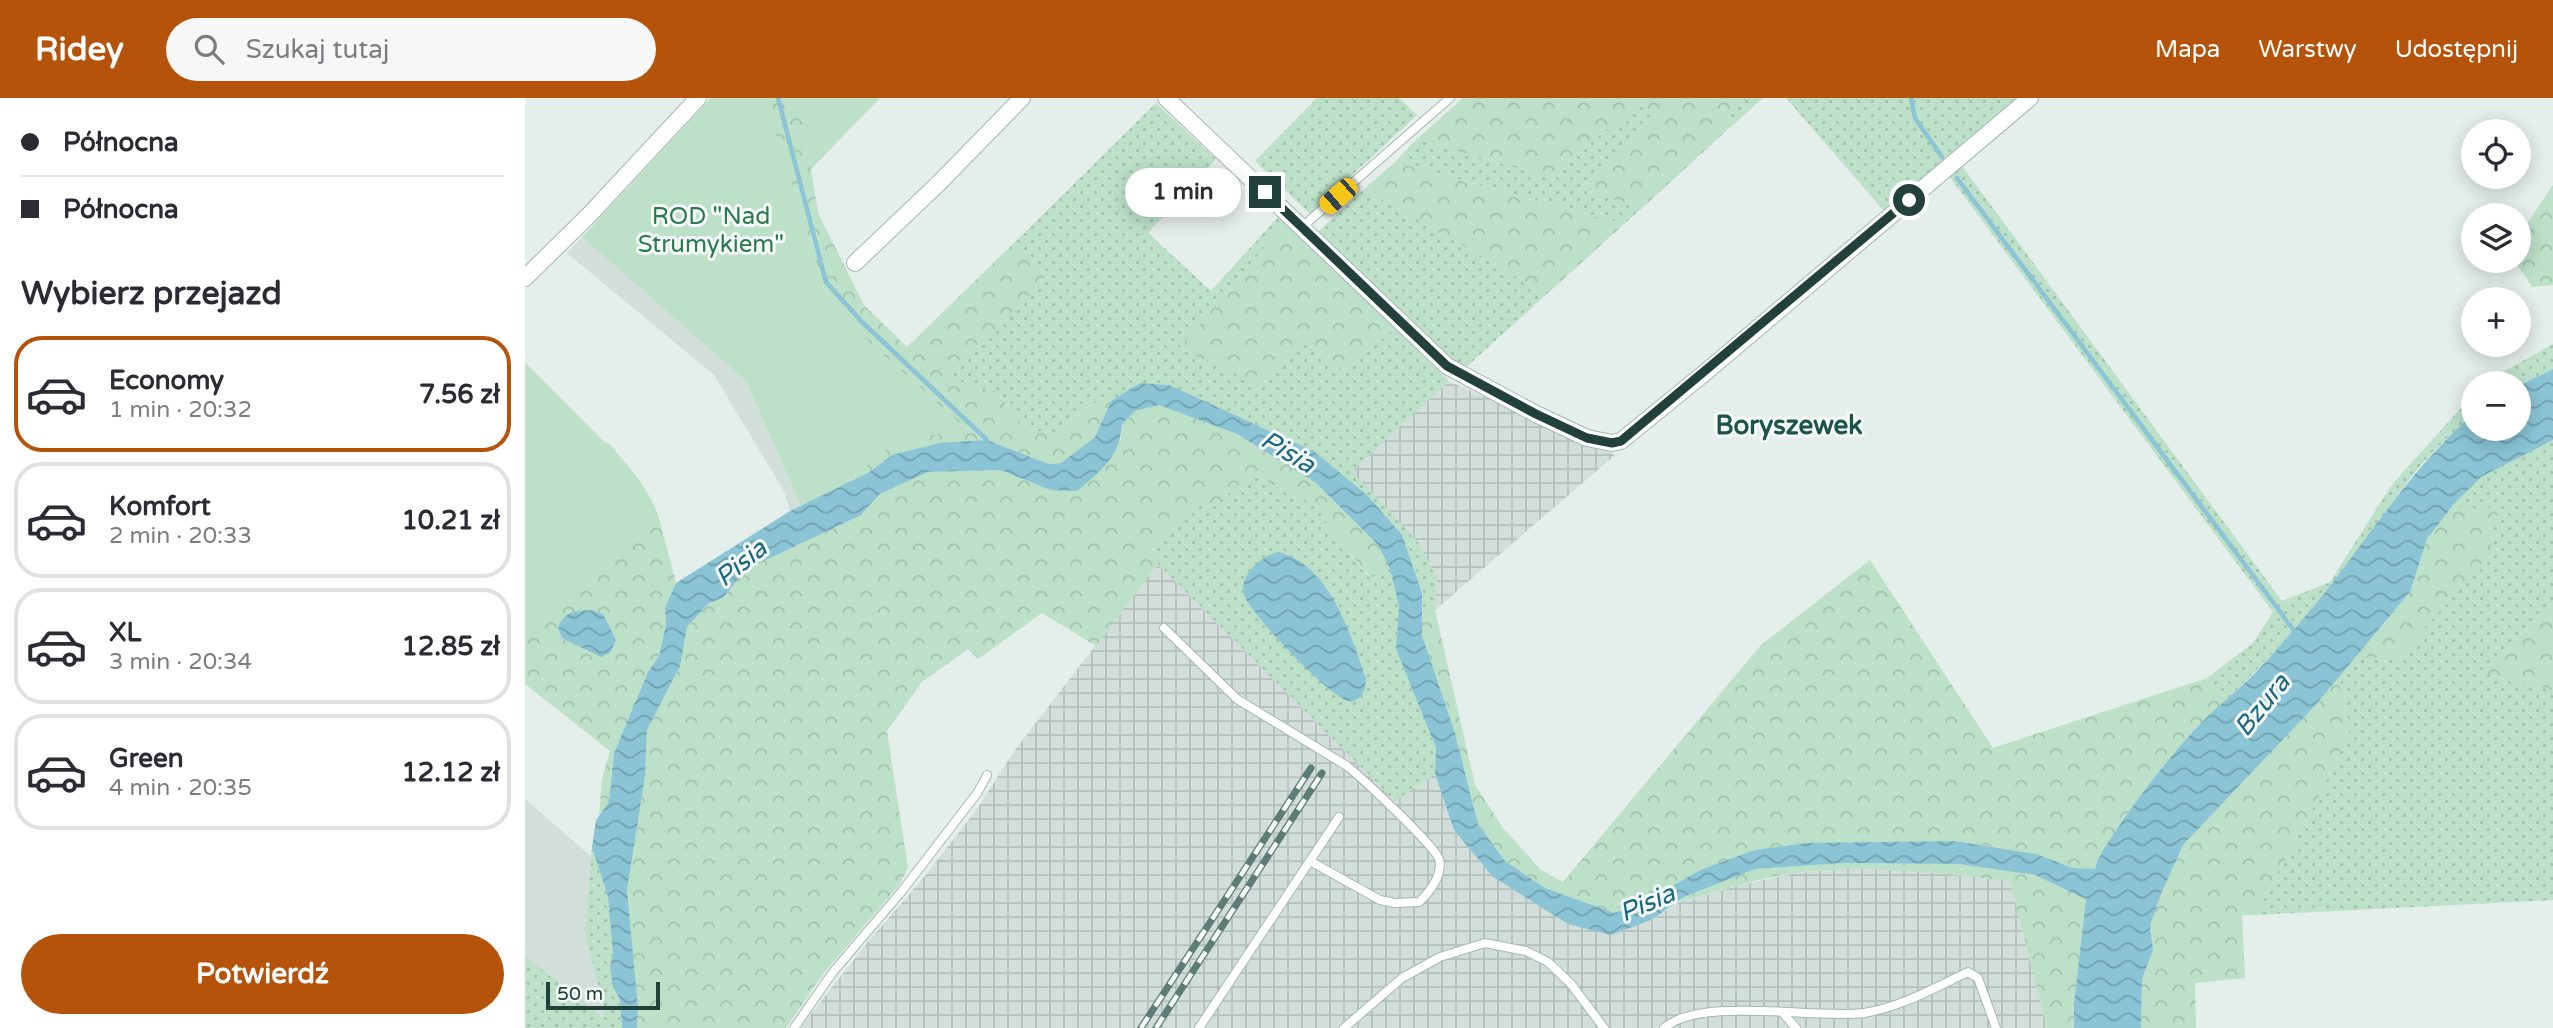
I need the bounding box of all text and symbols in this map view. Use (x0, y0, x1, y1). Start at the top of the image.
search box (166, 18, 656, 81)
text: Ridey (35, 30, 124, 69)
icon: search (190, 30, 228, 68)
text: Szukaj tutaj (246, 34, 389, 65)
text: Mapa (2155, 35, 2220, 64)
text: Warstwy (2258, 35, 2357, 64)
text: Udostępnij (2395, 35, 2518, 64)
map controls (2461, 119, 2531, 441)
button: locate (2461, 119, 2531, 189)
text: Północna (63, 127, 179, 158)
callout: 1 min (1125, 168, 1241, 217)
car (1316, 174, 1361, 218)
route end (1249, 176, 1281, 208)
text: 1 min (1152, 178, 1214, 206)
route start (1893, 184, 1925, 216)
text: Północna (63, 194, 179, 225)
park label: ROD "Nad Strumykiem" (638, 202, 784, 259)
button: layers (2461, 203, 2531, 273)
text: Wybierz przejazd (21, 275, 282, 313)
button: + (2461, 287, 2531, 357)
icon: car (25, 363, 88, 426)
text: Economy (109, 365, 224, 396)
button: − (2461, 371, 2531, 441)
text: 7.56 zł (419, 379, 500, 410)
text: 1 min · 20:32 (109, 396, 252, 424)
district label: Boryszewek (1716, 410, 1862, 441)
water label: Pisia (1255, 424, 1322, 481)
icon: car (25, 489, 88, 552)
text: Komfort (109, 491, 211, 522)
text: 10.21 zł (401, 505, 500, 536)
text: 2 min · 20:33 (109, 522, 252, 550)
water label: Pisia (709, 532, 774, 593)
icon: car (25, 615, 88, 678)
text: XL (109, 617, 141, 648)
text: 12.85 zł (402, 631, 500, 662)
text: 3 min · 20:34 (109, 648, 252, 676)
water label: Bzura (2227, 666, 2297, 742)
icon: car (25, 741, 88, 804)
text: Green (109, 743, 184, 774)
text: 12.12 zł (401, 757, 500, 788)
text: 4 min · 20:35 (109, 774, 252, 802)
water label: Pisia (1615, 877, 1681, 928)
button: Potwierdź (21, 934, 504, 1014)
scale bar (546, 979, 660, 1011)
text: 50 m (557, 983, 603, 1005)

